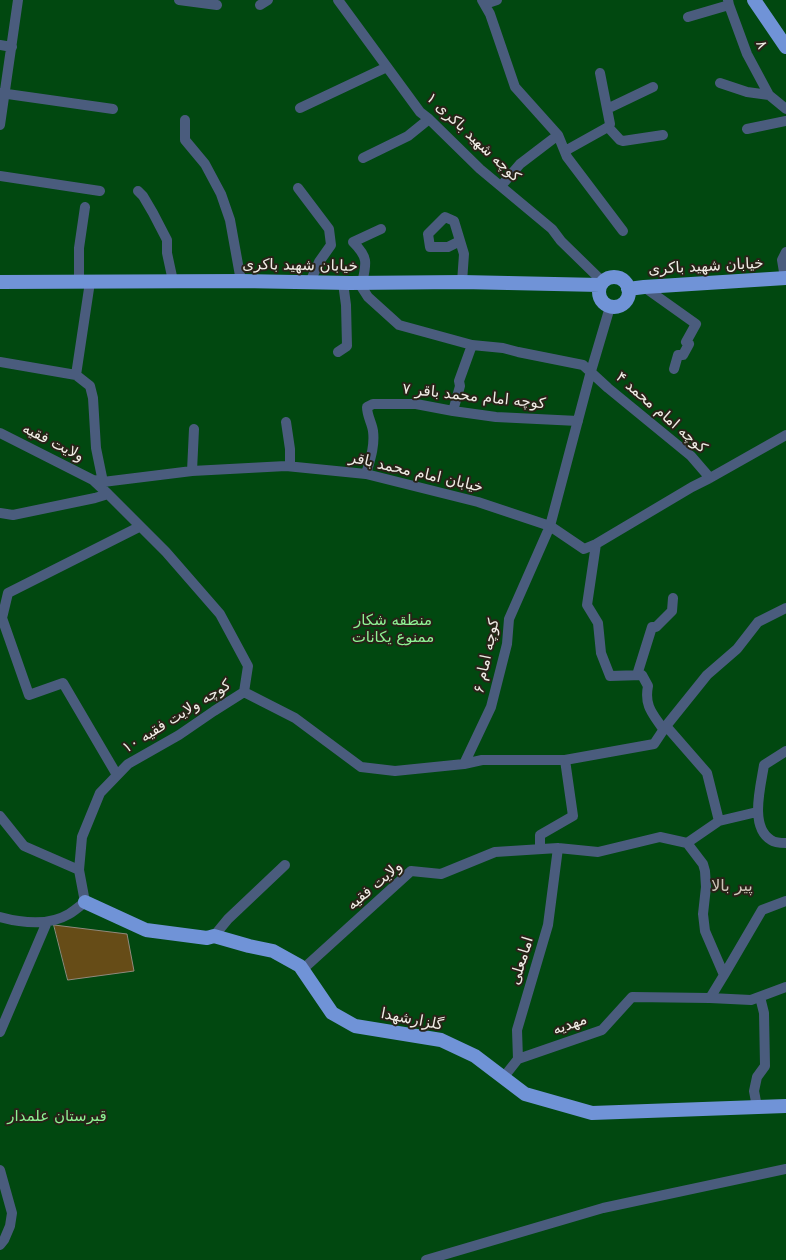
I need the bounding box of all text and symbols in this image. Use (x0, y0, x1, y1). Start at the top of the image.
street label: ۸ (751, 38, 771, 52)
street label: کوچه شهید باکری ۱ (422, 90, 524, 186)
street label: خیابان شهید باکری (648, 255, 764, 279)
street label: خیابان شهید باکری (242, 256, 358, 276)
street label: کوچه امام محمد ۴ (612, 369, 710, 457)
street label: کوچه امام محمد باقر ۷ (402, 381, 546, 413)
street label: ولایت فقیه (19, 420, 87, 466)
street label: خیابان امام محمد باقر (347, 449, 485, 497)
park label: منطقه شکار ممنوع یکانات (352, 612, 434, 647)
street label: کوچه امام ۶ (470, 617, 504, 695)
street label: کوچه ولایت فقیه ۱۰ (119, 676, 235, 758)
street label: ولایت فقیه (344, 858, 406, 914)
district label: پیر بالا (711, 877, 753, 897)
street label: امامعلی (506, 935, 538, 987)
street label: گلزارشهدا (379, 1005, 445, 1035)
street label: مهدیه (551, 1011, 589, 1039)
park label: قبرستان علمدار (7, 1108, 107, 1126)

